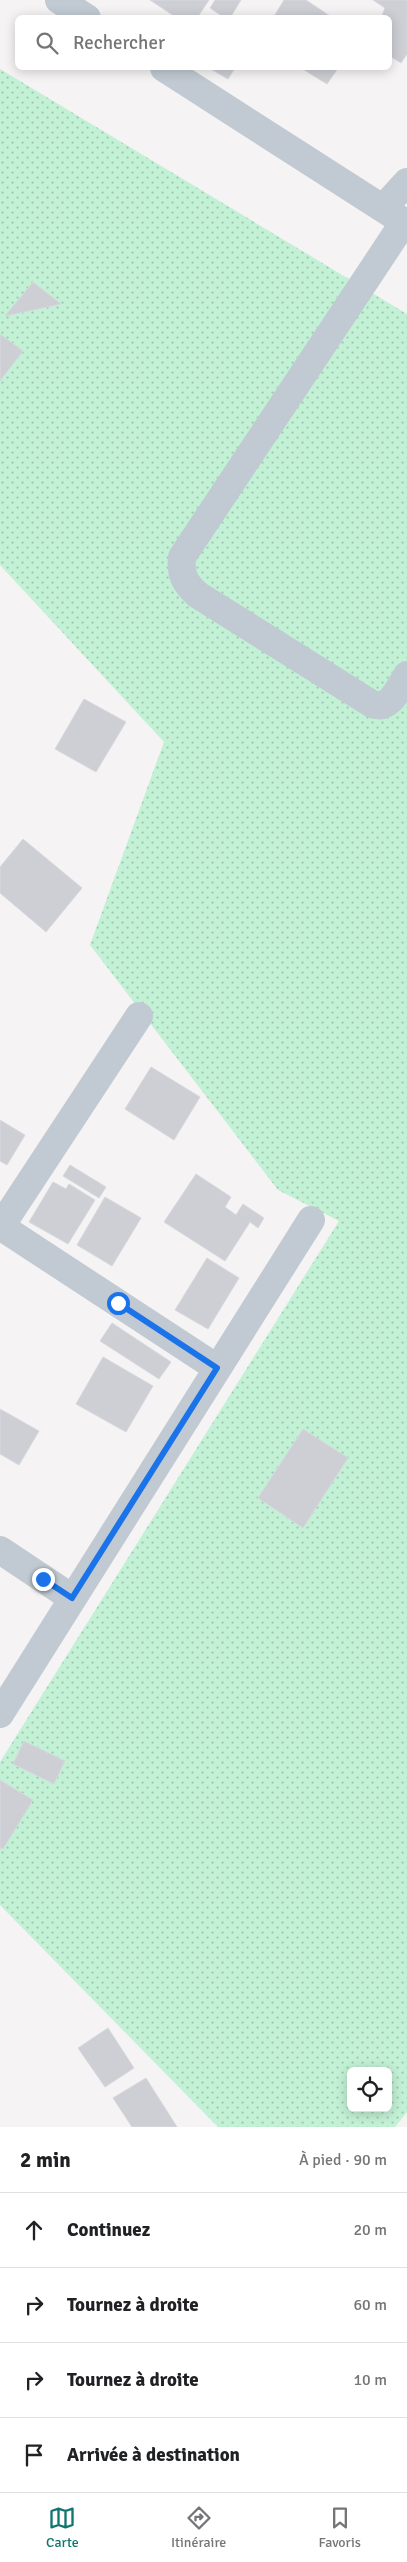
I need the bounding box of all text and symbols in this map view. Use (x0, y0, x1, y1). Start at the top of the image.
search box (15, 15, 392, 70)
icon: search (33, 29, 61, 57)
text: Rechercher (73, 31, 165, 55)
route start (107, 1292, 130, 1315)
route end (32, 1568, 55, 1591)
map controls (347, 2067, 392, 2112)
button: locate (347, 2067, 392, 2112)
text: 2 min (20, 2147, 71, 2173)
text: À pied · 90 m (299, 2150, 387, 2170)
icon: ahead (20, 2216, 48, 2244)
text: Continuez (67, 2218, 150, 2242)
text: 20 m (353, 2220, 387, 2240)
icon: right (20, 2291, 48, 2319)
text: Tournez à droite (67, 2293, 199, 2317)
text: 60 m (353, 2295, 387, 2315)
icon: right (20, 2366, 48, 2394)
text: Tournez à droite (67, 2368, 199, 2392)
text: 10 m (353, 2370, 387, 2390)
icon: arrive (20, 2441, 48, 2469)
text: Arrivée à destination (67, 2443, 240, 2467)
tab: Carte (46, 2504, 79, 2551)
tab: Itinéraire (171, 2504, 226, 2551)
tab: Favoris (318, 2504, 361, 2551)

